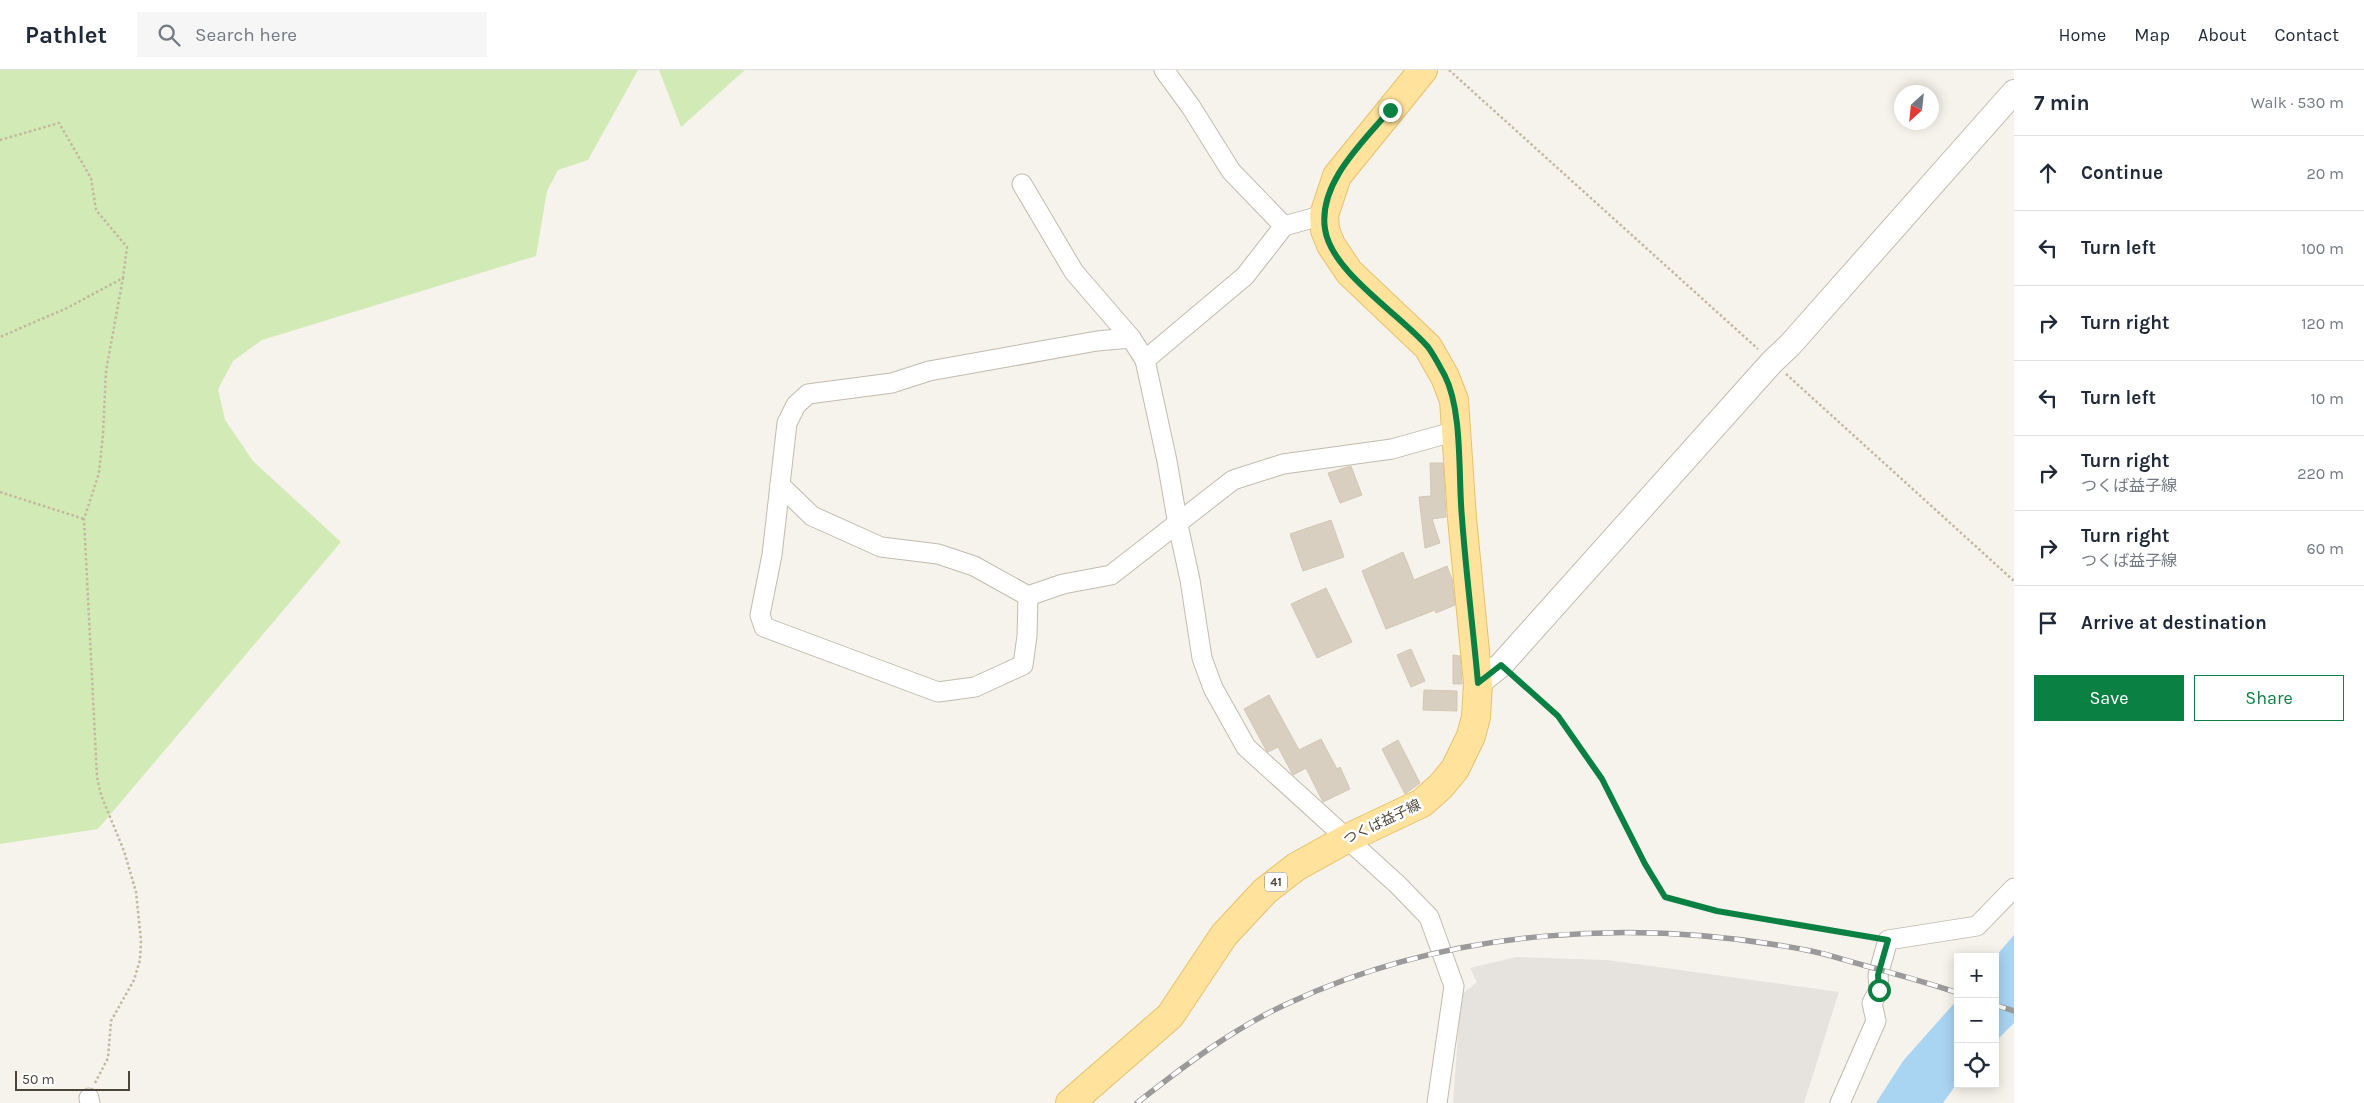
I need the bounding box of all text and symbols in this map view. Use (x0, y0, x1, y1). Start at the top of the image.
search box (137, 12, 487, 57)
text: Pathlet (25, 21, 107, 49)
icon: search (155, 21, 183, 49)
text: Search here (195, 24, 297, 46)
text: Home (2058, 24, 2106, 46)
text: Map (2134, 24, 2170, 46)
text: About (2198, 24, 2247, 46)
text: Contact (2275, 24, 2339, 46)
north arrow (1894, 85, 1939, 130)
text: 7 min (2034, 91, 2090, 115)
text: Walk · 530 m (2251, 93, 2344, 112)
route end (1379, 99, 1402, 122)
icon: ahead (2034, 159, 2062, 187)
text: Continue (2081, 162, 2163, 184)
text: 20 m (2306, 164, 2344, 183)
icon: left (2034, 234, 2062, 262)
text: Turn left (2081, 237, 2156, 259)
text: 100 m (2301, 239, 2344, 258)
icon: right (2034, 309, 2062, 337)
text: Turn right (2081, 312, 2170, 334)
text: 120 m (2301, 314, 2344, 333)
icon: left (2034, 384, 2062, 412)
text: Turn left (2081, 387, 2156, 409)
text: 10 m (2310, 389, 2344, 408)
text: Turn right (2081, 450, 2170, 472)
icon: right (2034, 459, 2062, 487)
text: 220 m (2297, 464, 2344, 483)
text: つくば益子線 (2081, 476, 2177, 495)
text: Turn right (2081, 525, 2170, 547)
icon: right (2034, 534, 2062, 562)
text: 60 m (2307, 539, 2344, 558)
text: つくば益子線 (2081, 551, 2177, 570)
icon: arrive (2034, 609, 2062, 637)
text: Arrive at destination (2081, 612, 2267, 634)
button: Save (2034, 675, 2184, 721)
button: Share (2194, 675, 2344, 721)
street label: つくば益子線 (1341, 796, 1423, 848)
road number: 41 (1265, 872, 1287, 892)
map controls (1954, 953, 1999, 1088)
button: + (1954, 953, 1999, 998)
route start (1868, 979, 1891, 1002)
button: − (1954, 998, 1999, 1043)
button: locate (1954, 1043, 1999, 1088)
scale bar (15, 1068, 130, 1091)
text: 50 m (22, 1071, 55, 1088)

